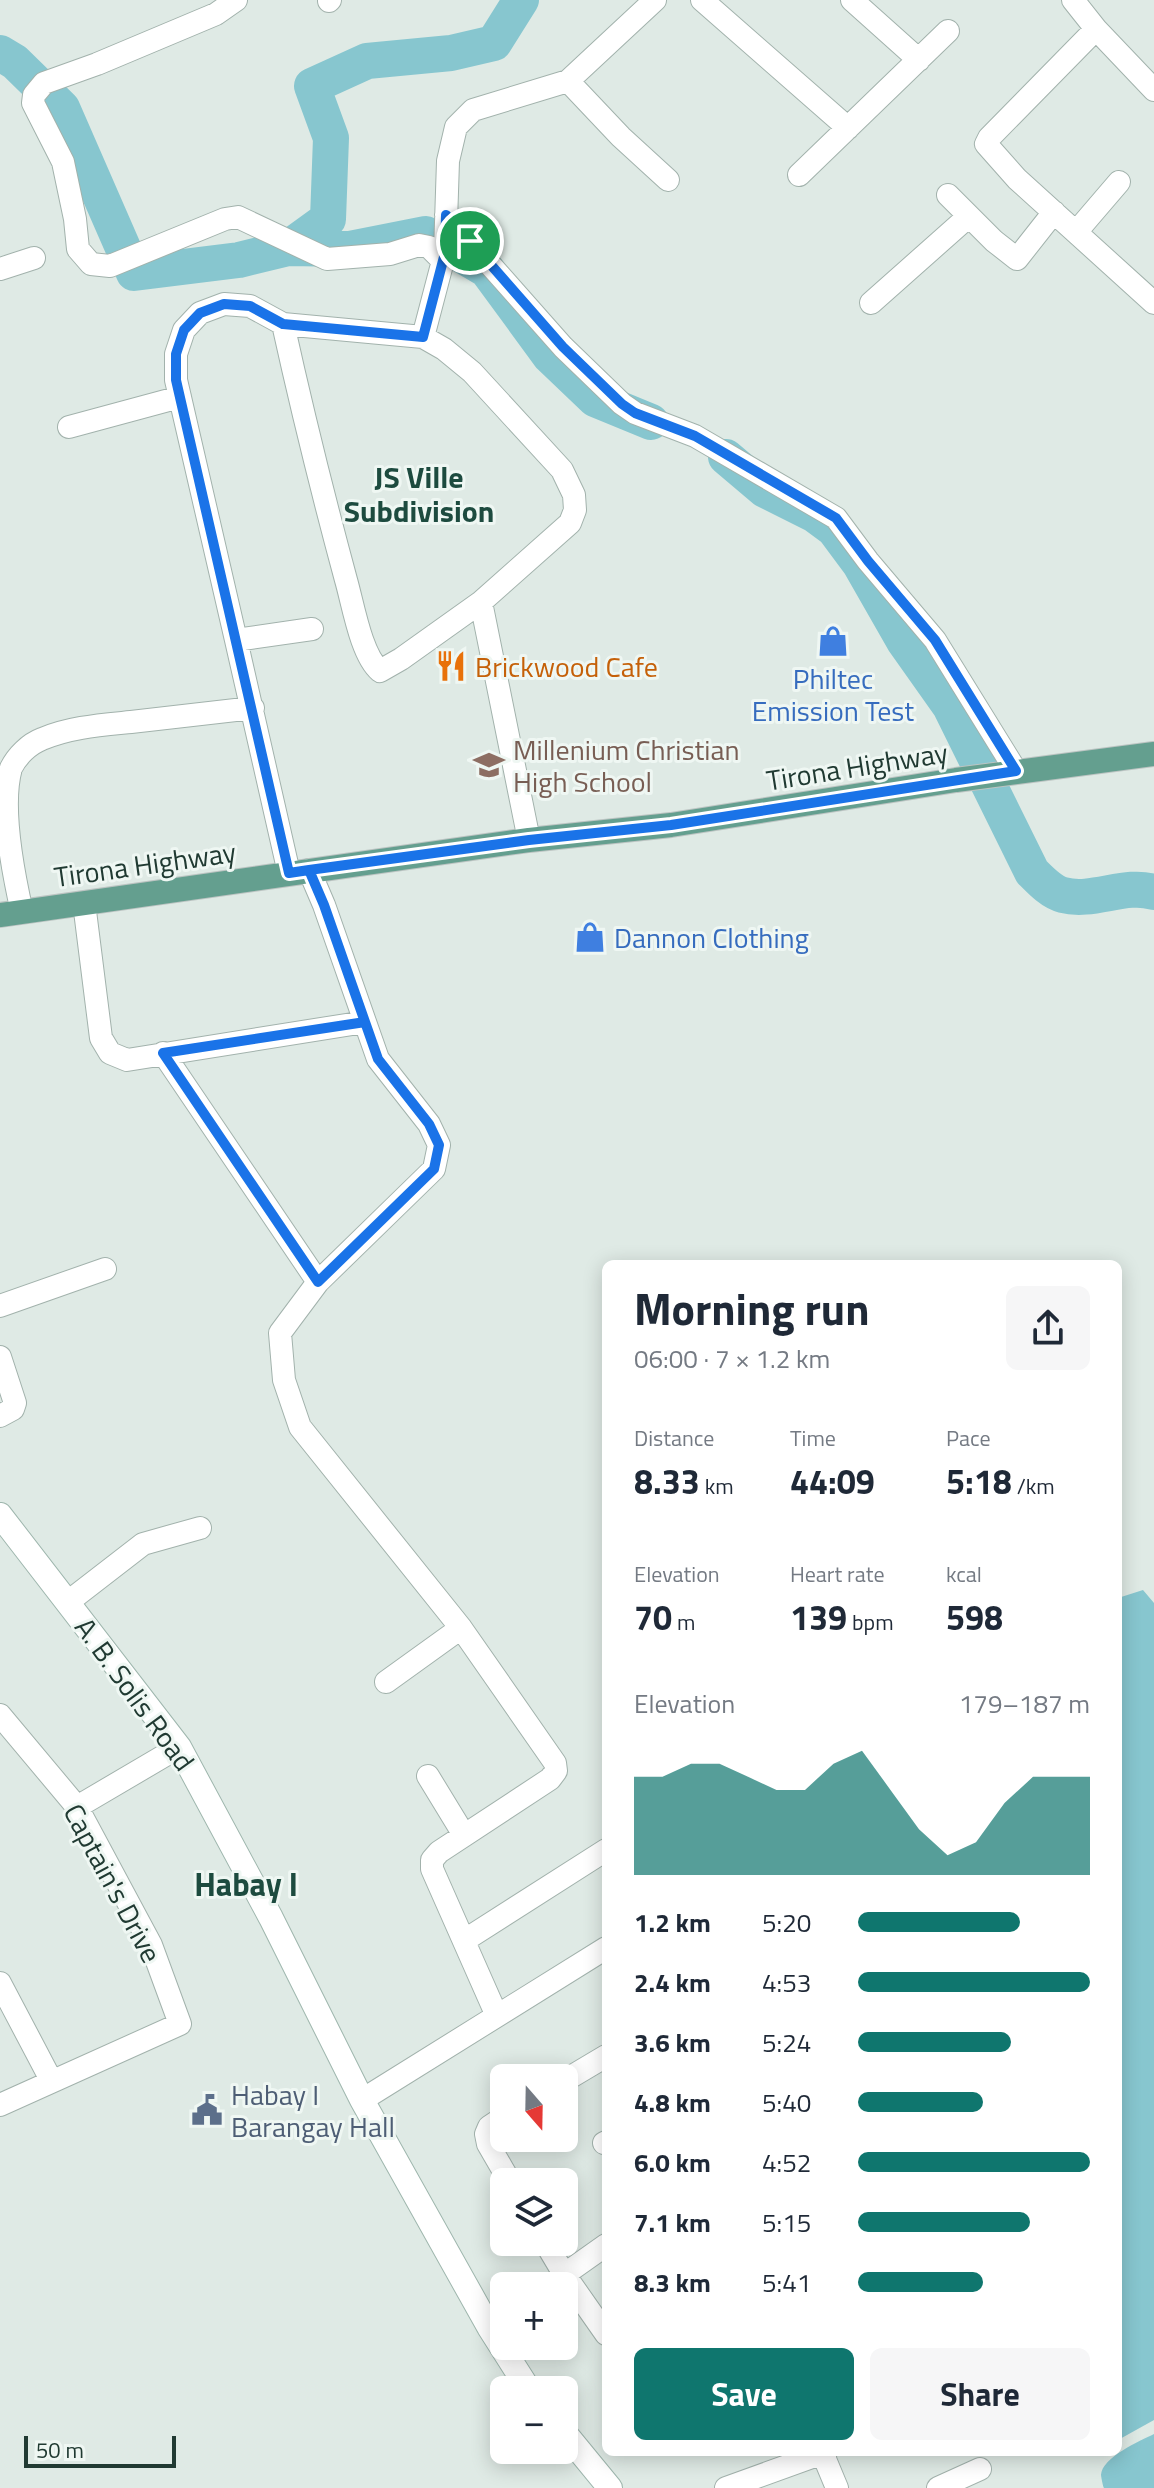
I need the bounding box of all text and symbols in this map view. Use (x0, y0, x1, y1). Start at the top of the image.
pin (436, 207, 504, 275)
icon: arrive (448, 219, 492, 263)
district label: JS Ville Subdivision (344, 454, 494, 534)
shop icon: Philtec Emission Test (816, 624, 850, 658)
place label: Brickwood Cafe (475, 645, 658, 688)
restaurant icon: Brickwood Cafe (434, 649, 468, 683)
place label: Philtec Emission Test (752, 657, 914, 732)
place label: Millenium Christian High School (513, 728, 739, 803)
street label: Tirona Highway (763, 730, 951, 802)
school or university icon: Millenium Christian High School (472, 748, 506, 782)
street label: Tirona Highway (51, 830, 239, 898)
place label: Dannon Clothing (614, 916, 809, 959)
shop icon: Dannon Clothing (573, 920, 607, 954)
text: Morning run (634, 1275, 870, 1342)
button: share (1006, 1286, 1090, 1370)
text: 06:00 · 7 × 1.2 km (634, 1339, 830, 1378)
text: Distance (634, 1421, 714, 1455)
text: Time (790, 1421, 836, 1455)
text: Pace (946, 1421, 991, 1455)
text: 8.33 (634, 1455, 700, 1507)
text: 44:09 (790, 1455, 875, 1507)
text: 5:18 (946, 1455, 1012, 1507)
text: km (700, 1469, 734, 1503)
text: /km (1012, 1469, 1055, 1503)
text: Elevation (634, 1557, 720, 1591)
text: Heart rate (790, 1557, 885, 1591)
text: kcal (946, 1557, 982, 1591)
text: 70 (634, 1591, 672, 1643)
text: 139 (790, 1591, 847, 1643)
text: 598 (946, 1591, 1003, 1643)
text: m (672, 1605, 695, 1639)
text: bpm (847, 1605, 894, 1639)
street label: A. B. Solis Road (64, 1608, 206, 1780)
text: Elevation (634, 1684, 735, 1723)
text: 179–187 m (959, 1684, 1090, 1723)
street label: Captain's Drive (53, 1796, 173, 1970)
district label: Habay I (194, 1860, 298, 1908)
text: 1.2 km (634, 1903, 711, 1942)
text: 5:20 (762, 1903, 811, 1942)
text: 2.4 km (634, 1963, 711, 2002)
text: 4:53 (762, 1963, 811, 2002)
text: 3.6 km (634, 2023, 711, 2062)
text: 5:24 (762, 2023, 811, 2062)
north arrow (490, 2064, 578, 2152)
map controls (490, 2064, 578, 2464)
place label: Habay I Barangay Hall (231, 2073, 395, 2148)
text: 4.8 km (634, 2083, 711, 2122)
text: 5:40 (762, 2083, 811, 2122)
public building icon: Habay I Barangay Hall (190, 2093, 224, 2127)
text: 6.0 km (634, 2143, 711, 2182)
text: 4:52 (762, 2143, 811, 2182)
button: layers (490, 2168, 578, 2256)
text: 7.1 km (634, 2203, 711, 2242)
text: 5:15 (762, 2203, 811, 2242)
text: 8.3 km (634, 2263, 711, 2302)
text: 5:41 (762, 2263, 811, 2302)
button: + (490, 2272, 578, 2360)
button: Save (634, 2348, 854, 2440)
button: Share (870, 2348, 1090, 2440)
button: − (490, 2376, 578, 2464)
scale bar (24, 2432, 176, 2468)
text: 50 m (36, 2433, 84, 2467)

